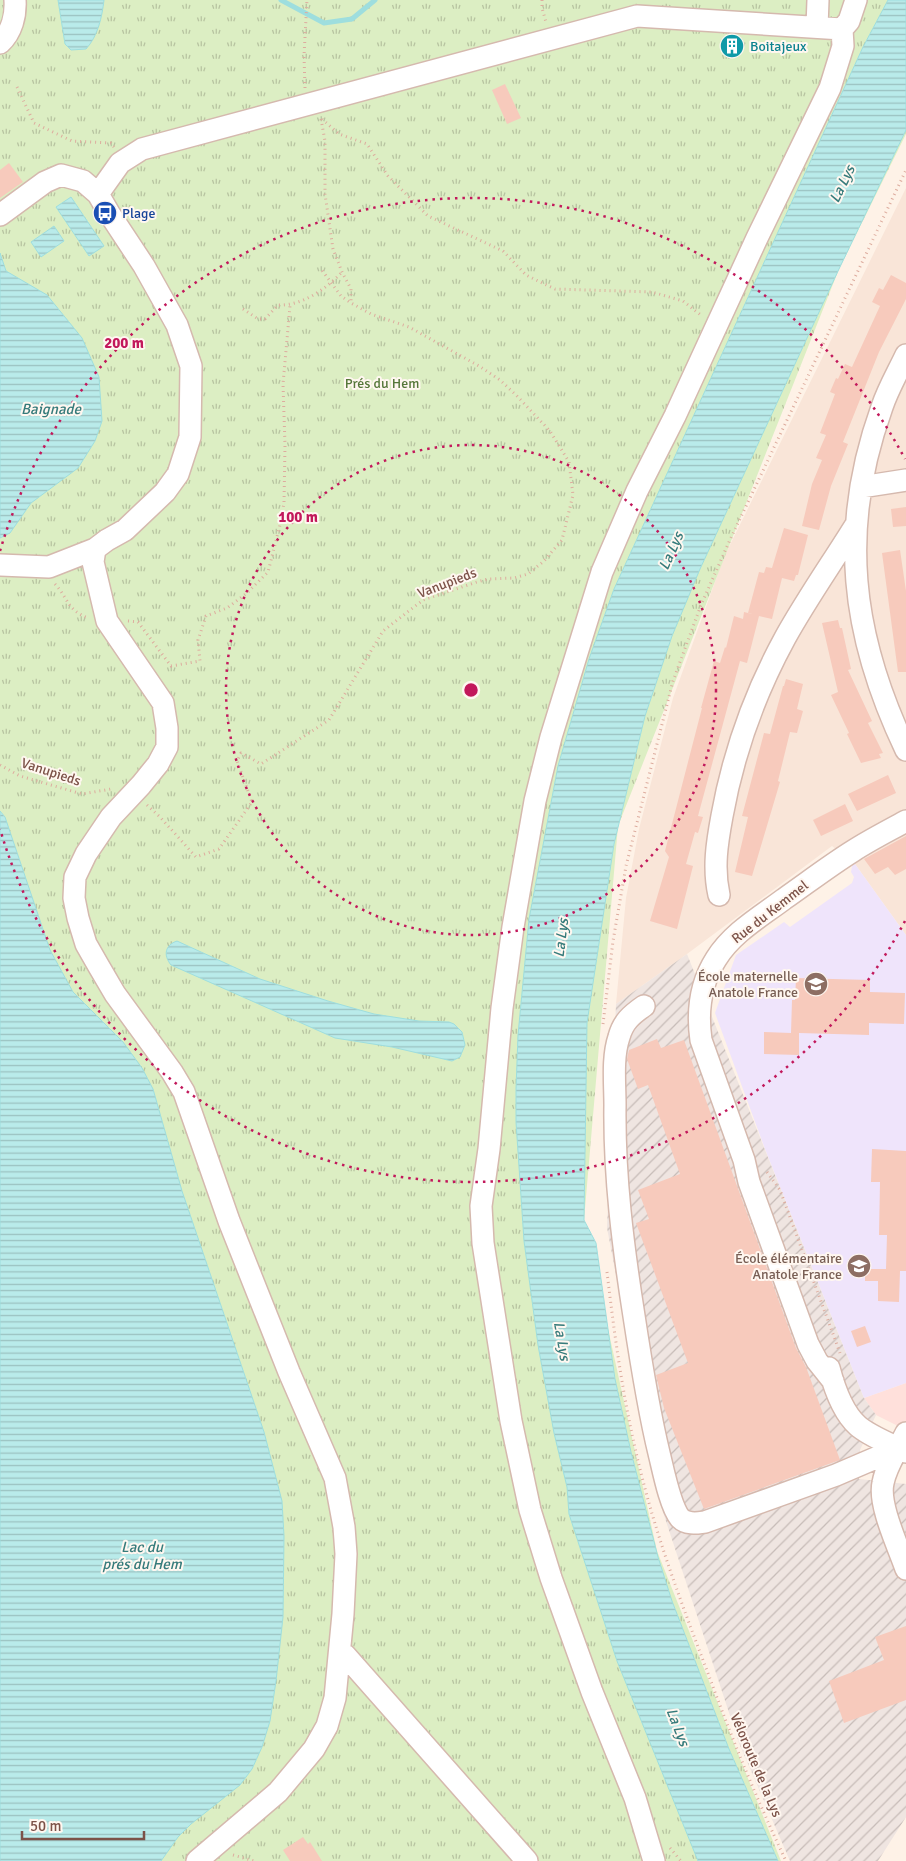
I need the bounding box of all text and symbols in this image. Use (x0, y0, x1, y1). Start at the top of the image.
building icon: Boitajeux (719, 33, 745, 59)
place label: Boitajeux (750, 38, 807, 55)
water label: La Lys (825, 161, 859, 206)
bus stop icon: Plage (92, 200, 118, 226)
place label: Plage (122, 205, 156, 222)
text: 200 m (104, 334, 144, 352)
park label: Prés du Hem (345, 375, 419, 392)
water label: Baignade (21, 400, 82, 418)
text: 100 m (278, 508, 318, 526)
water label: La Lys (655, 528, 688, 573)
street label: Vanupieds (415, 564, 479, 602)
centre of rings (462, 681, 480, 699)
street label: Vanupieds (19, 754, 83, 790)
street label: Rue du Kemmel (728, 877, 812, 947)
water label: La Lys (550, 916, 573, 959)
place label: École maternelle Anatole France (698, 968, 798, 1001)
school or university icon: École maternelle Anatole France (803, 971, 829, 997)
place label: École élémentaire Anatole France (735, 1250, 842, 1283)
school or university icon: École élémentaire Anatole France (846, 1253, 872, 1279)
water label: La Lys (550, 1320, 575, 1363)
water label: Lac du prés du Hem (102, 1538, 183, 1573)
water label: La Lys (663, 1705, 694, 1750)
street label: Véloroute de la Lys (726, 1710, 786, 1820)
scale bar (22, 1808, 145, 1840)
text: 50 m (30, 1817, 61, 1835)

